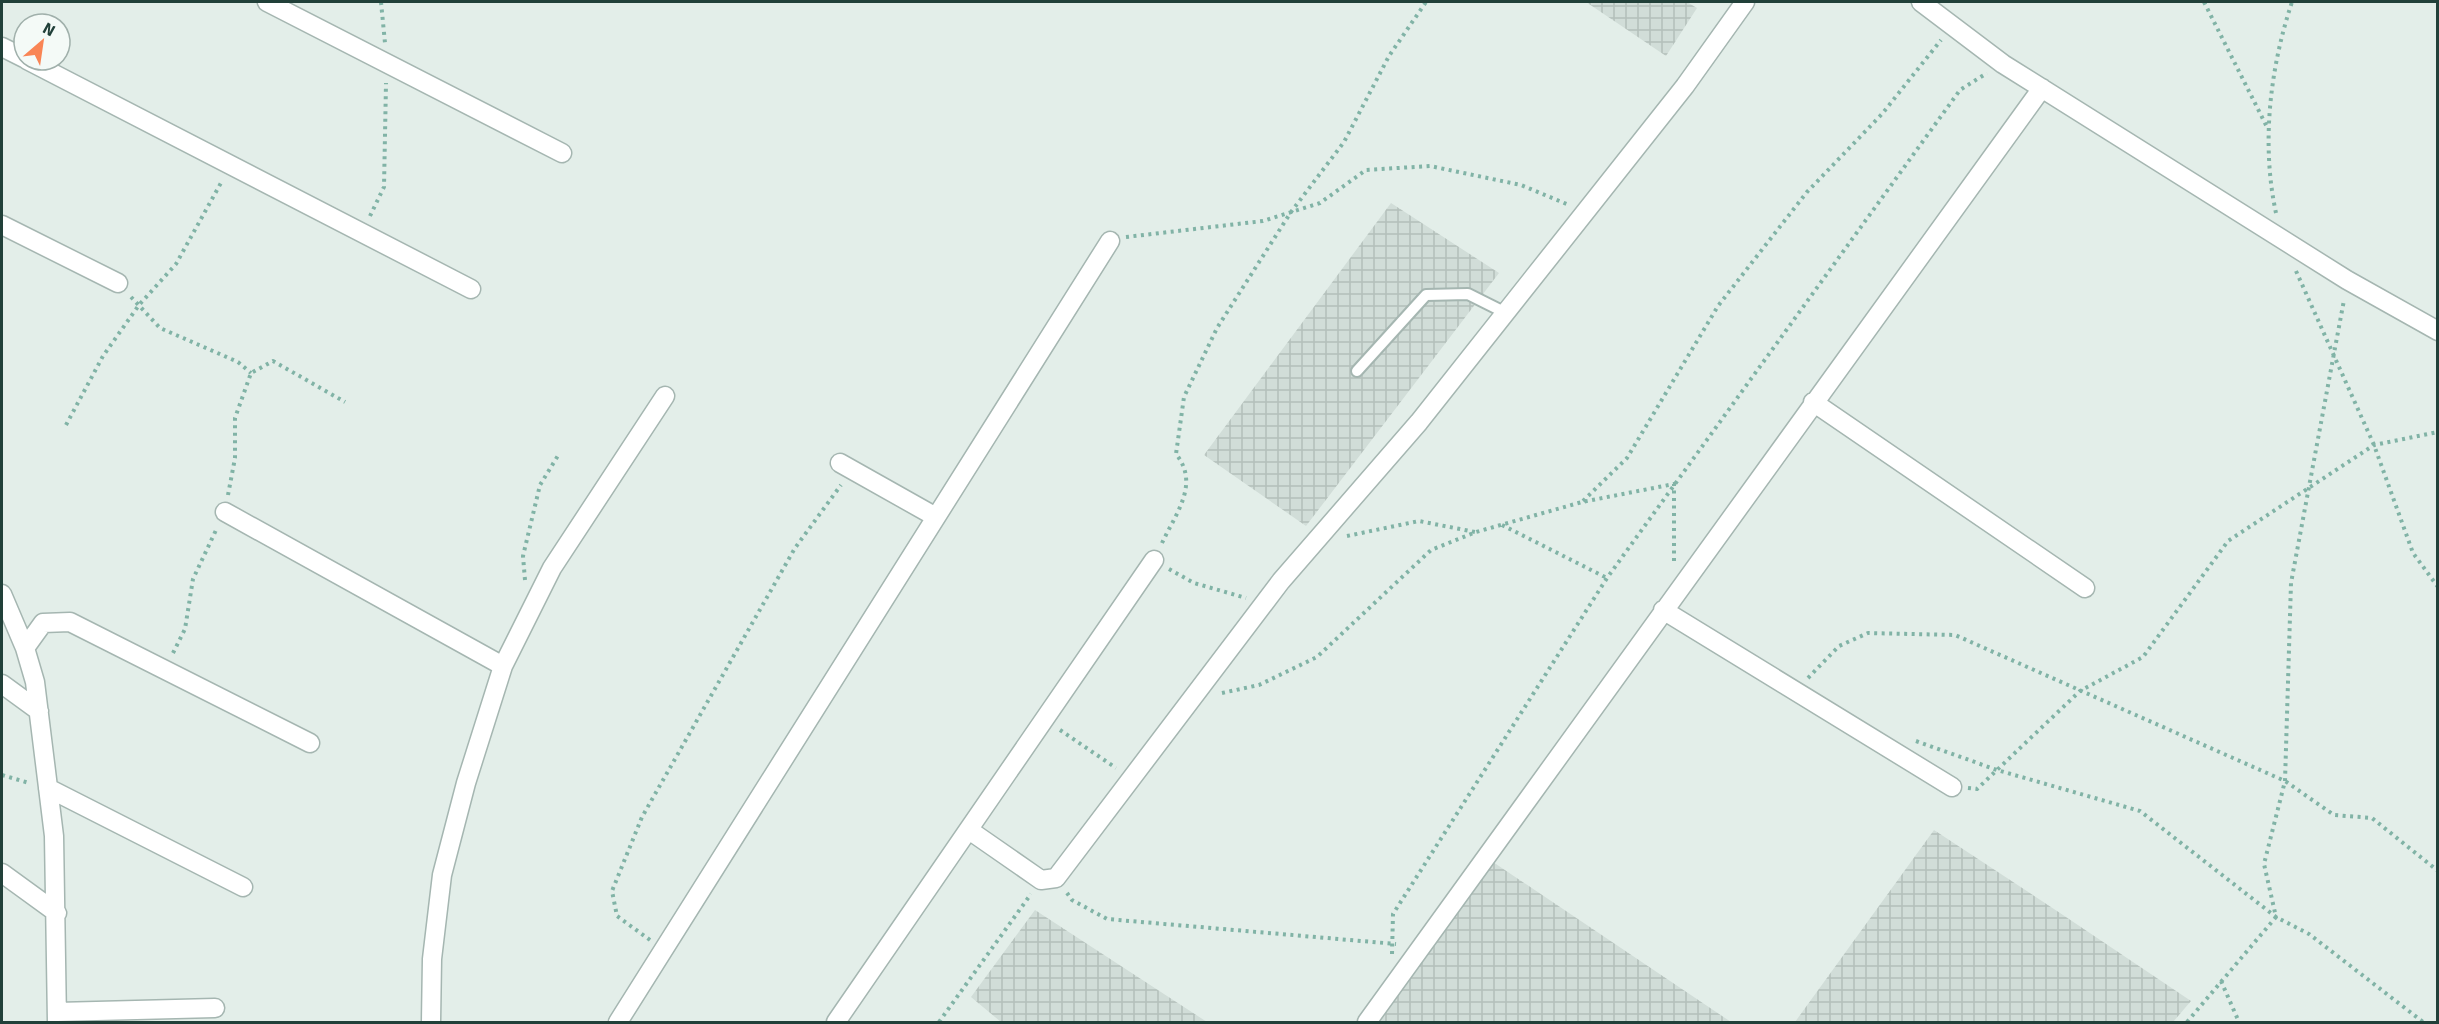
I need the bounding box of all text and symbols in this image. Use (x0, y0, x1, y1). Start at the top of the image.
north arrow (12, 12, 72, 72)
text: N (39, 18, 59, 41)

